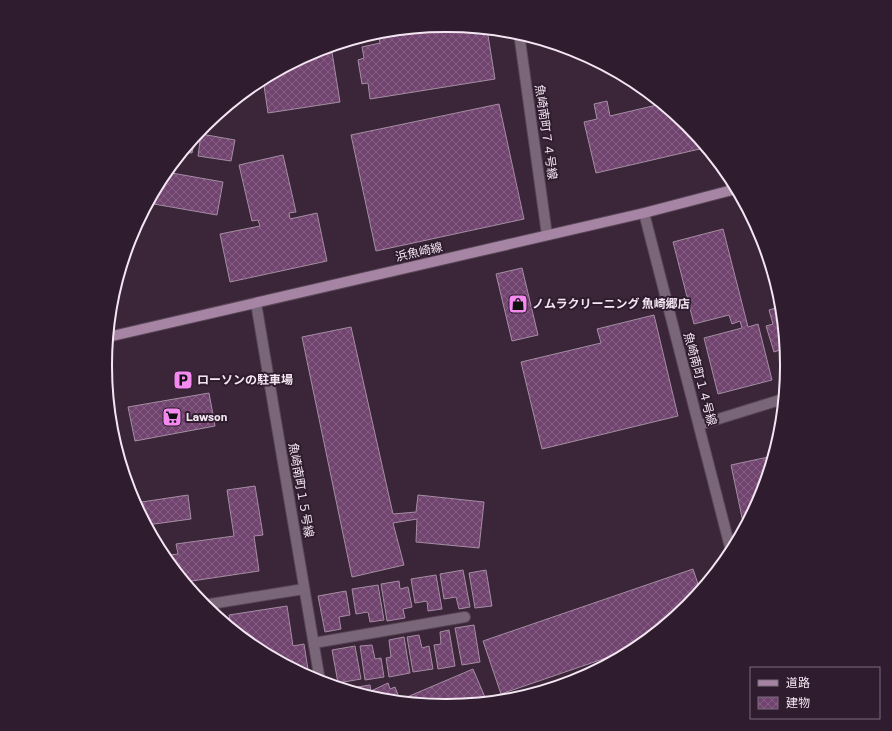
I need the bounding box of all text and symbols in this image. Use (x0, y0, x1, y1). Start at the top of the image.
street label: 魚崎南町７４号線 (533, 83, 561, 180)
street label: 浜魚崎線 (394, 239, 444, 263)
shop icon: ノムラクリーニング 魚崎郷店 (507, 293, 529, 315)
place label: ノムラクリーニング 魚崎郷店 (532, 296, 690, 310)
street label: 魚崎南町１４号線 (682, 331, 720, 427)
parking icon: ローソンの駐車場 (172, 369, 194, 391)
place label: ローソンの駐車場 (197, 372, 293, 386)
supermarket icon: Lawson (161, 406, 183, 428)
place label: Lawson (186, 409, 227, 423)
street label: 魚崎南町１５号線 (287, 441, 317, 538)
legend (750, 667, 880, 719)
text: 道路 (786, 675, 810, 689)
text: 建物 (786, 695, 810, 709)

